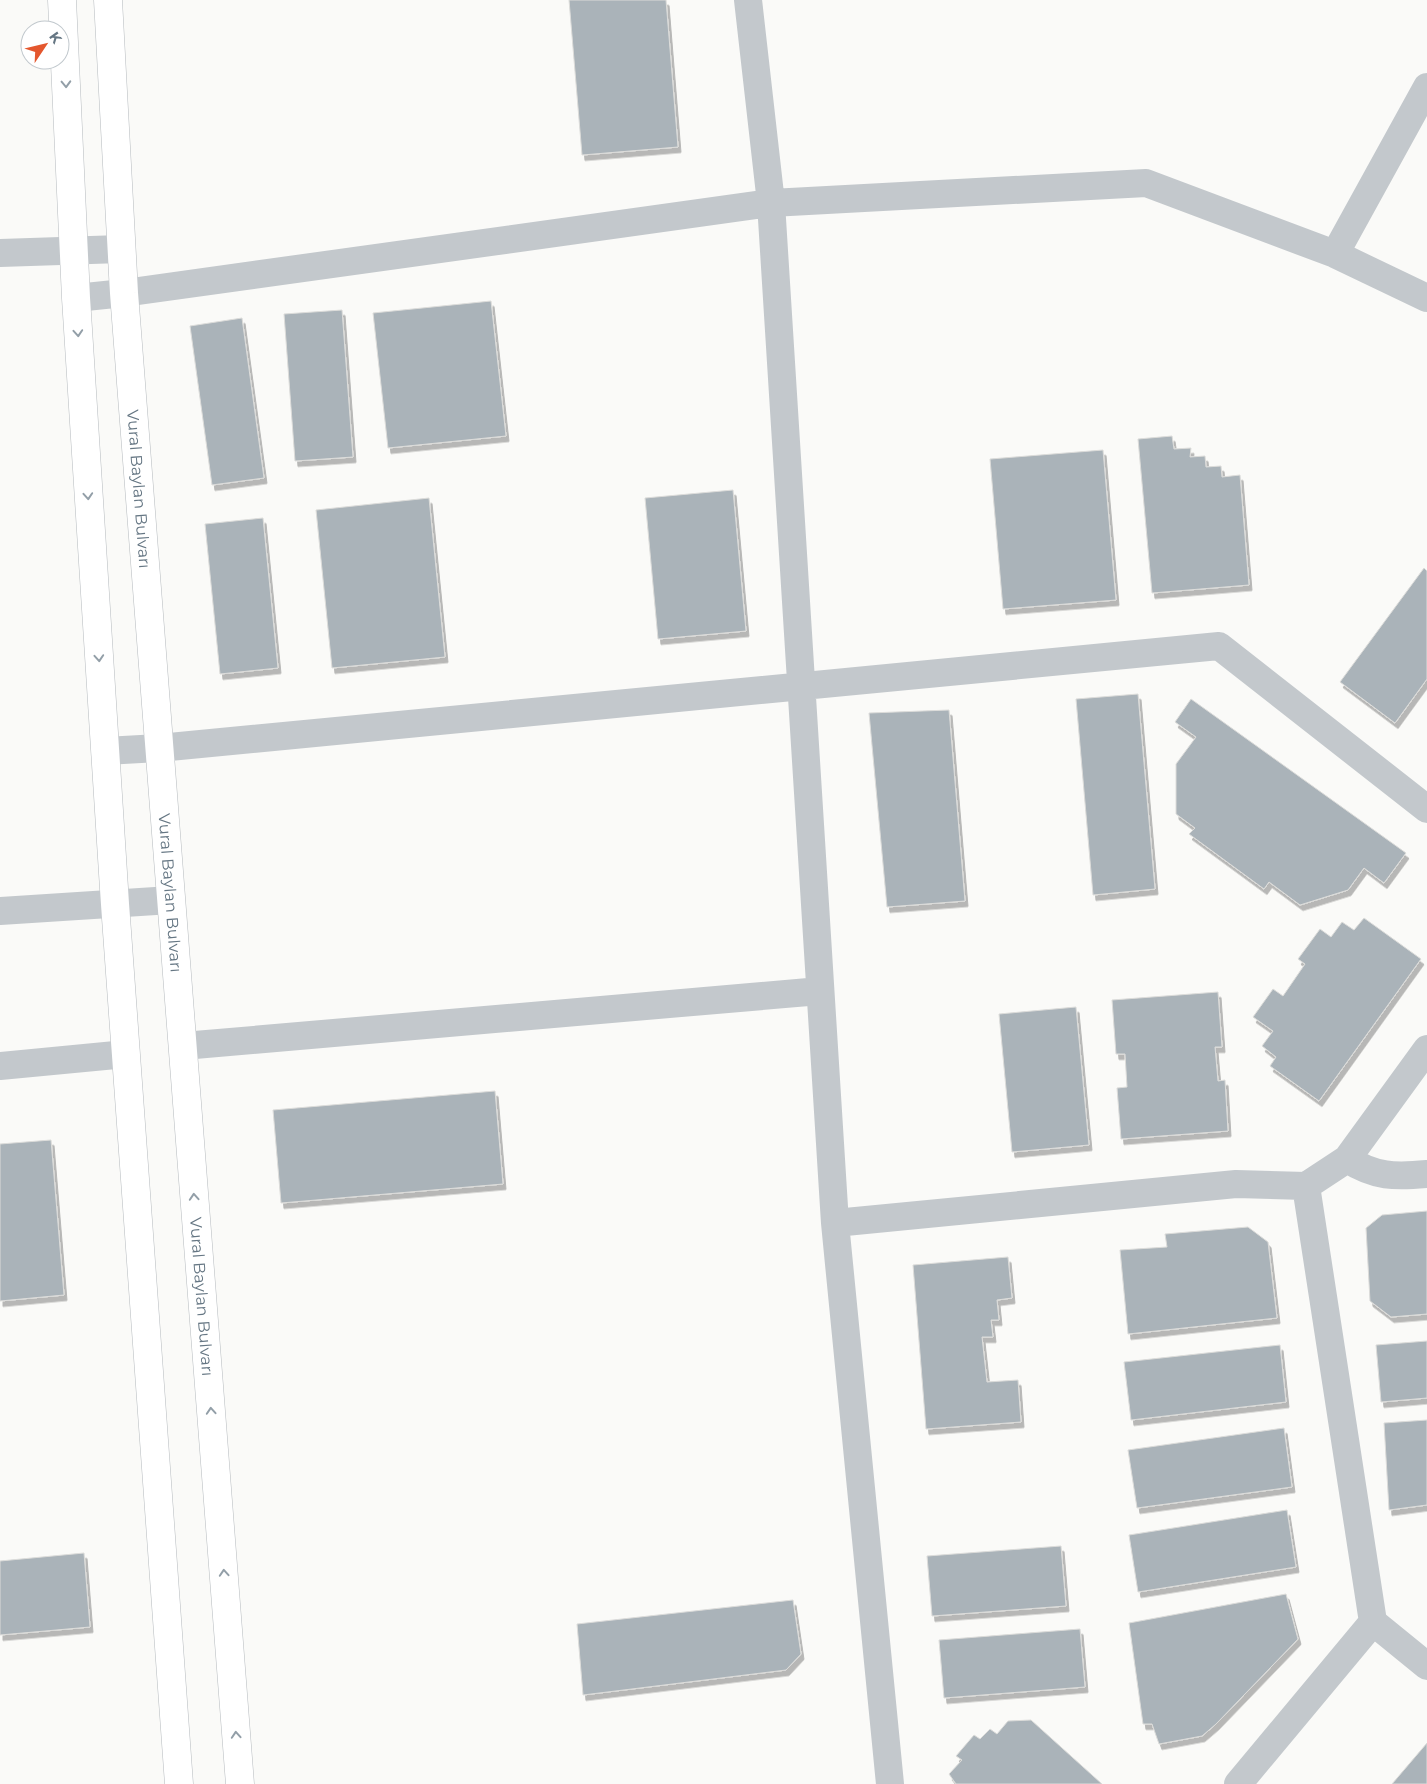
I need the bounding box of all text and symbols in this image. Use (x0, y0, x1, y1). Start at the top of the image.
north arrow (20, 20, 70, 70)
text: K (45, 28, 66, 47)
one-way arrow (61, 80, 71, 88)
one-way arrow (72, 330, 83, 338)
street label: Vural Baylan Bulvarı (124, 409, 155, 569)
one-way arrow (83, 492, 94, 500)
one-way arrow (93, 654, 104, 662)
street label: Vural Baylan Bulvarı (155, 813, 186, 973)
one-way arrow (189, 1193, 200, 1201)
street label: Vural Baylan Bulvarı (186, 1216, 218, 1377)
one-way arrow (206, 1407, 217, 1415)
one-way arrow (218, 1569, 229, 1577)
one-way arrow (231, 1731, 242, 1739)

